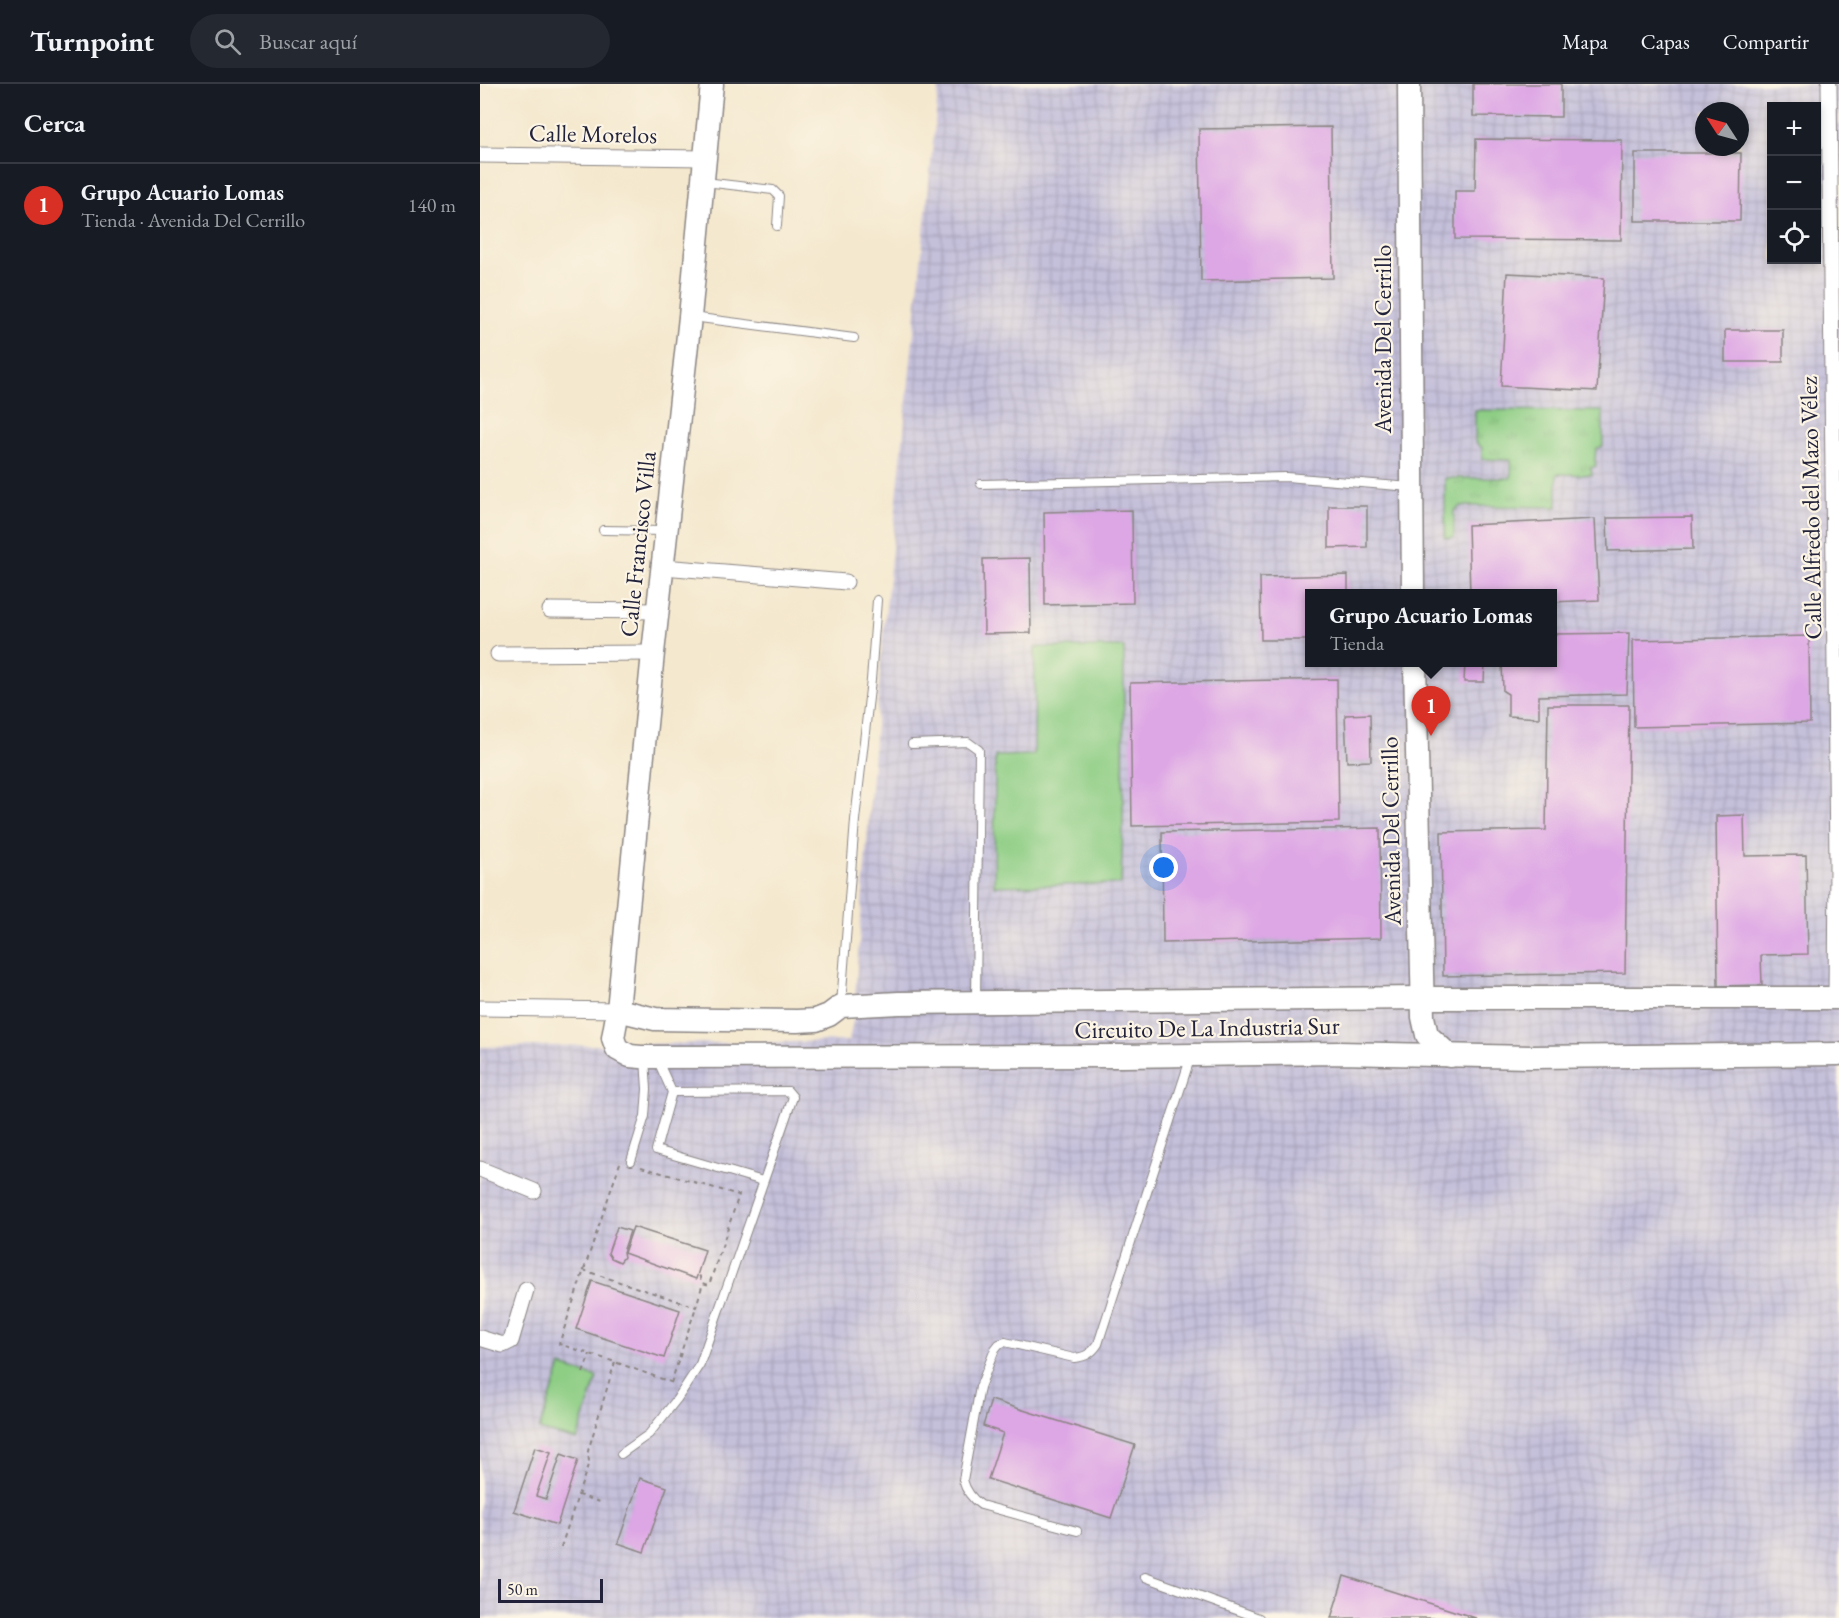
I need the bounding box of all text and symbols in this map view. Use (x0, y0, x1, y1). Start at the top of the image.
search box (190, 14, 610, 68)
text: Turnpoint (30, 23, 154, 59)
icon: search (211, 25, 244, 58)
text: Buscar aquí (259, 27, 357, 56)
text: Mapa (1562, 28, 1608, 55)
text: Capas (1641, 28, 1690, 55)
text: Compartir (1723, 28, 1809, 55)
north arrow (1695, 102, 1749, 156)
map controls (1767, 102, 1821, 264)
button: + (1767, 102, 1821, 156)
text: Cerca (24, 106, 85, 140)
street label: Calle Morelos (529, 117, 657, 150)
button: − (1767, 156, 1821, 210)
text: Grupo Acuario Lomas (81, 178, 284, 207)
text: 1 (38, 192, 49, 218)
text: 140 m (408, 192, 456, 218)
text: Tienda · Avenida Del Cerrillo (81, 207, 305, 233)
button: locate (1767, 210, 1821, 264)
street label: Avenida Del Cerrillo (1367, 244, 1398, 435)
street label: Calle Alfredo del Mazo Vélez (1793, 376, 1828, 640)
street label: Calle Francisco Villa (612, 449, 663, 638)
popup (1305, 589, 1557, 667)
text: Grupo Acuario Lomas (1330, 601, 1532, 630)
text: Tienda (1330, 630, 1384, 656)
pin: 1 (1412, 686, 1450, 736)
street label: Avenida Del Cerrillo (1373, 736, 1408, 927)
your location (1149, 853, 1178, 882)
street label: Circuito De La Industria Sur (1074, 1010, 1340, 1045)
scale bar (498, 1576, 603, 1604)
text: 50 m (507, 1579, 538, 1600)

